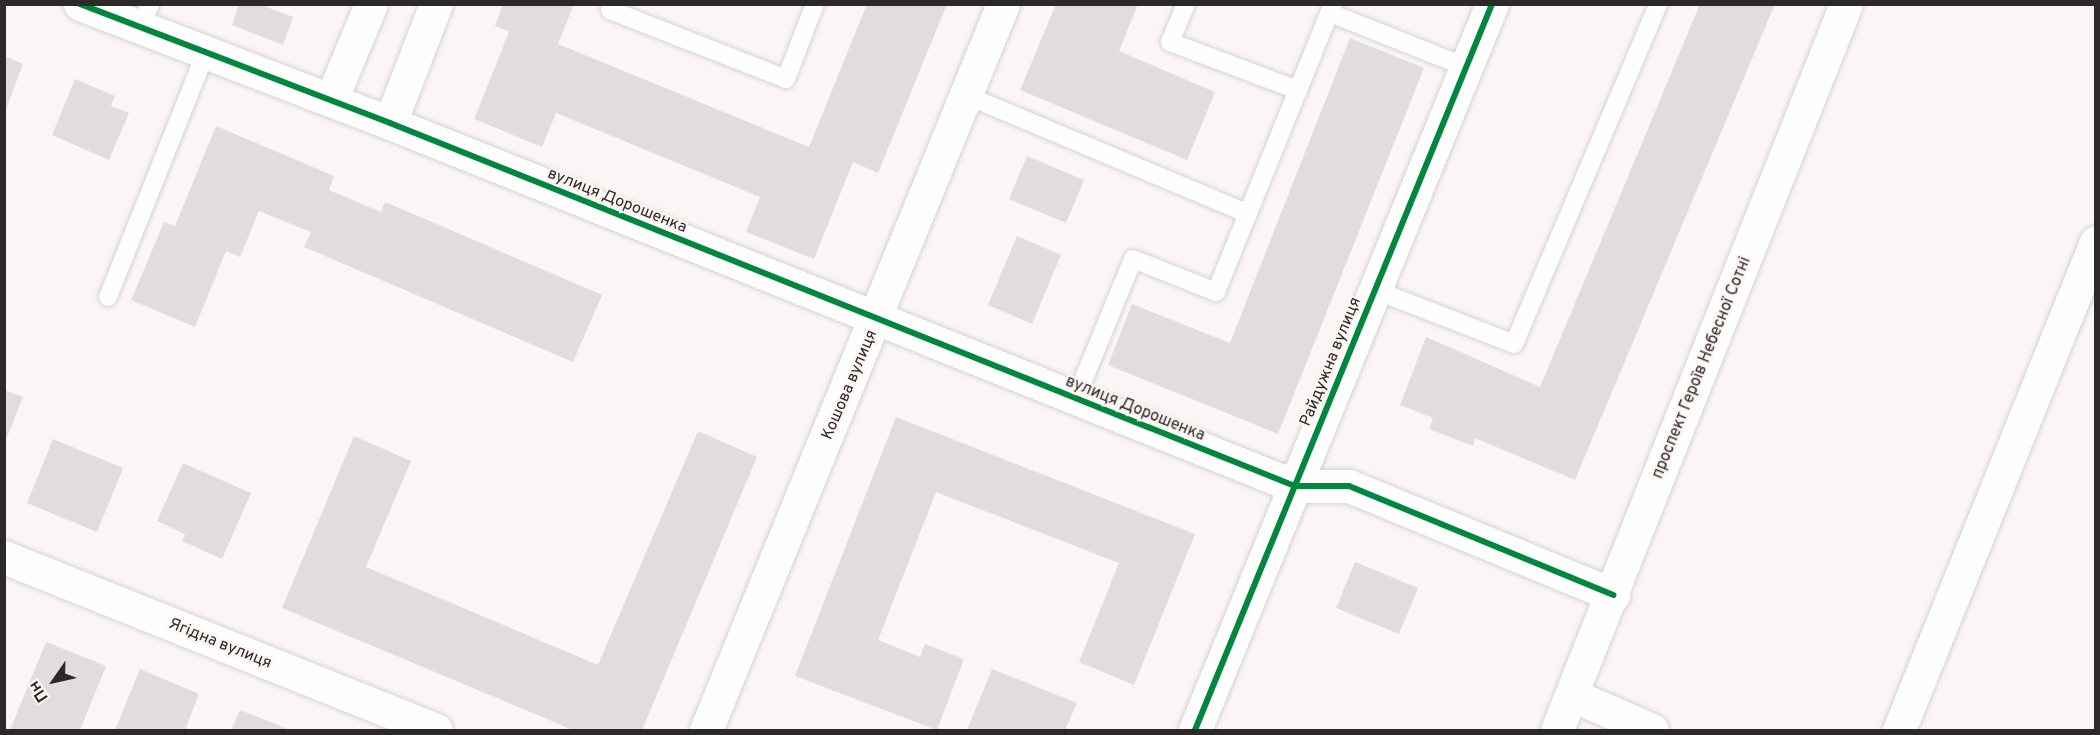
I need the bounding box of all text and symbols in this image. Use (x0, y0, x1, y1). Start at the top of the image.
street label: вулиця Дорошенка (544, 164, 690, 238)
street label: проспект Героїв Небесної Сотні (1649, 254, 1755, 482)
street label: Райдужна вулиця (1296, 295, 1366, 429)
street label: Кошова вулиця (818, 327, 882, 443)
street label: вулиця Дорошенка (1062, 372, 1208, 446)
street label: Ягідна вулиця (166, 615, 274, 673)
north arrow (24, 651, 84, 711)
text: Пн (25, 677, 53, 706)

